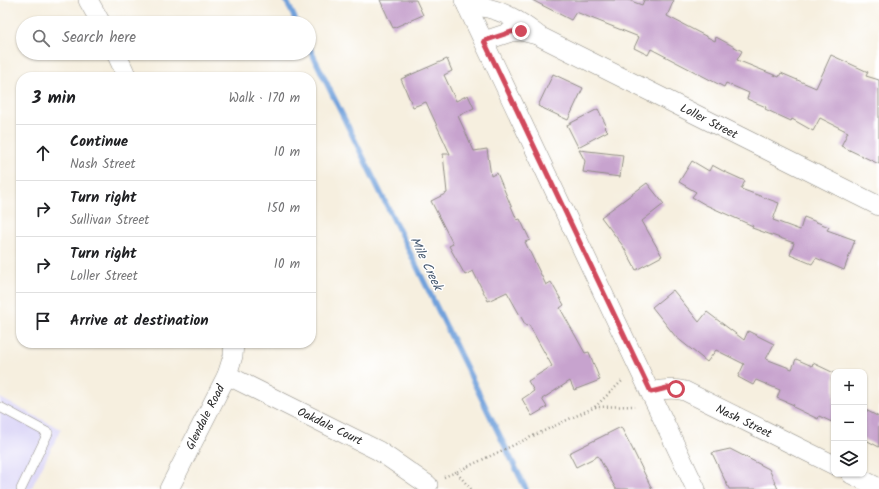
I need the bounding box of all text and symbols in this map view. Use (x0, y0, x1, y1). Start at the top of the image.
search box (16, 16, 316, 60)
route end (512, 22, 530, 40)
text: Search here (62, 26, 136, 50)
icon: search (30, 27, 52, 49)
text: 3 min (32, 85, 76, 112)
text: Walk · 170 m (229, 88, 300, 109)
street label: Loller Street (677, 99, 741, 144)
text: Continue (70, 130, 128, 154)
icon: ahead (32, 142, 54, 164)
text: 10 m (274, 142, 300, 163)
text: Nash Street (70, 154, 136, 175)
text: Turn right (70, 186, 137, 210)
icon: right (32, 198, 54, 220)
text: 150 m (267, 198, 300, 219)
text: Sullivan Street (70, 210, 149, 231)
water label: Mile Creek (404, 233, 449, 296)
text: Turn right (70, 242, 137, 266)
icon: right (32, 254, 54, 276)
text: 10 m (274, 254, 300, 275)
text: Loller Street (70, 266, 138, 287)
text: Arrive at destination (70, 309, 209, 333)
icon: arrive (32, 310, 54, 332)
map controls (831, 369, 867, 477)
button: + (831, 369, 867, 405)
street label: Glendale Road (181, 380, 230, 453)
route start (667, 380, 685, 398)
street label: Nash Street (712, 400, 775, 443)
street label: Oakdale Court (294, 402, 366, 451)
button: − (831, 405, 867, 441)
button: layers (831, 441, 867, 477)

